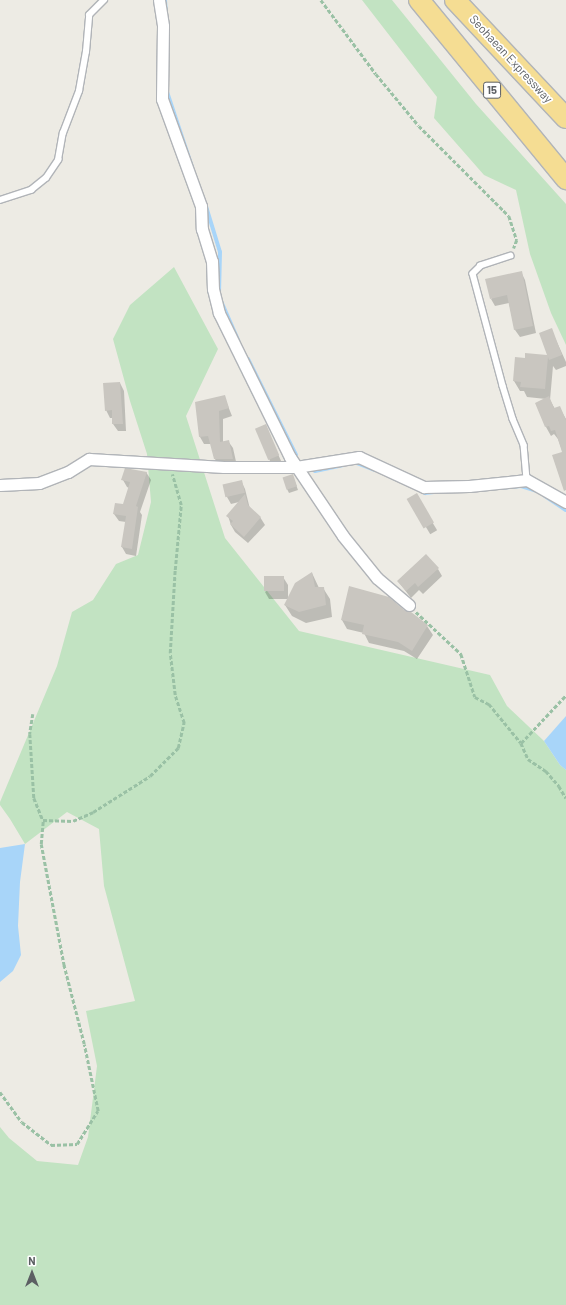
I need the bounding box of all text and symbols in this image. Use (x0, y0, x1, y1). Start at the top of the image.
street label: Seohaean Expressway (466, 12, 556, 106)
road number: 15 (483, 81, 501, 99)
north arrow (12, 1253, 52, 1293)
text: N (28, 1254, 36, 1267)

